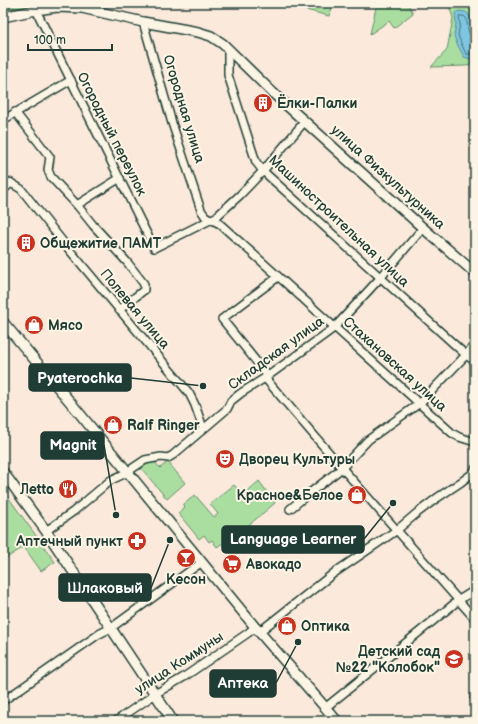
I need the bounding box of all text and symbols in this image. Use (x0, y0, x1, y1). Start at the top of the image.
scale bar (28, 26, 112, 52)
text: 100 m (34, 33, 66, 48)
street label: Огородная улица (159, 53, 209, 166)
street label: Огородный переулок (73, 69, 151, 199)
building icon: Ёлки-Палки (252, 92, 274, 114)
place label: Ёлки-Палки (277, 94, 357, 112)
street label: улица Физкультурника (327, 121, 449, 233)
street label: Машиностроительная улица (265, 151, 413, 291)
building icon: Общежитие ПАМТ (15, 232, 37, 254)
place label: Общежитие ПАМТ (40, 235, 162, 252)
street label: Полевая улица (97, 266, 174, 353)
street label: Складская улица (225, 312, 328, 393)
street label: Стахановская улица (340, 313, 451, 416)
shop icon: Мясо (23, 314, 45, 336)
place label: Мясо (48, 317, 83, 334)
callout: Pyaterochka (29, 364, 131, 391)
text: Pyaterochka (37, 369, 123, 388)
shop icon: Ralf Ringer (102, 414, 124, 436)
place label: Ralf Ringer (127, 417, 200, 434)
callout: Magnit (41, 432, 104, 459)
text: Magnit (49, 436, 97, 455)
theatre icon: Дворец Культуры (214, 448, 236, 470)
place label: Дворец Культуры (239, 451, 355, 468)
restaurant icon: Леtto (57, 478, 79, 500)
place label: Леtto (19, 481, 54, 498)
shop icon: Красное&Белое (346, 484, 368, 506)
place label: Красное&Белое (236, 487, 343, 504)
callout: Language Learner (222, 526, 364, 553)
pharmacy icon: Аптечный пункт (126, 530, 148, 552)
text: Language Learner (230, 530, 357, 549)
place label: Аптечный пункт (15, 533, 123, 550)
bar icon: Кесон (175, 547, 197, 569)
supermarket icon: Авокадо (221, 553, 243, 575)
place label: Авокадо (245, 556, 302, 573)
place label: Кесон (166, 571, 206, 588)
callout: Шлаковый (59, 574, 151, 601)
text: Шлаковый (67, 579, 143, 598)
shop icon: Оптика (276, 615, 298, 637)
place label: Оптика (301, 618, 350, 635)
street label: улица Коммуны (132, 628, 226, 698)
place label: Детский сад №22 "Колобок" (336, 643, 441, 676)
school or university icon: Детский сад №22 "Колобок" (443, 648, 465, 670)
callout: Аптека (210, 670, 276, 697)
text: Аптека (217, 674, 268, 693)

